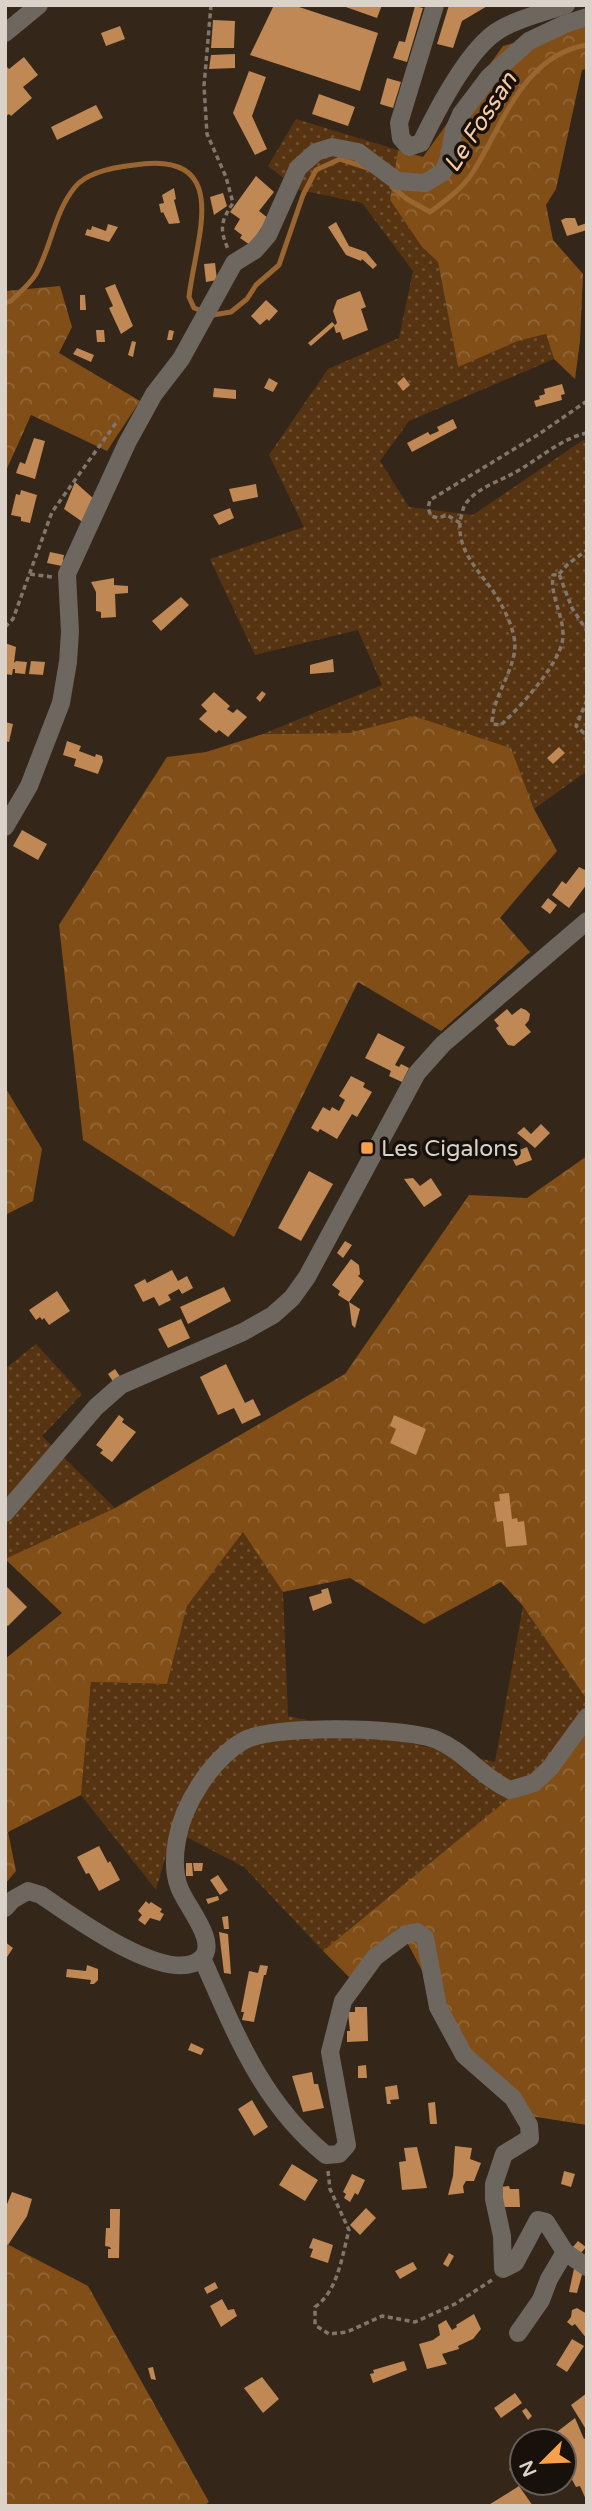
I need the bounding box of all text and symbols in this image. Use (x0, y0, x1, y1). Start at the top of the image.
water label: Le Fossan (437, 66, 524, 178)
place label: Les Cigalons (381, 1135, 518, 1163)
marker: Les Cigalons (359, 1140, 375, 1156)
north arrow (508, 2427, 578, 2497)
text: N (515, 2457, 542, 2480)

